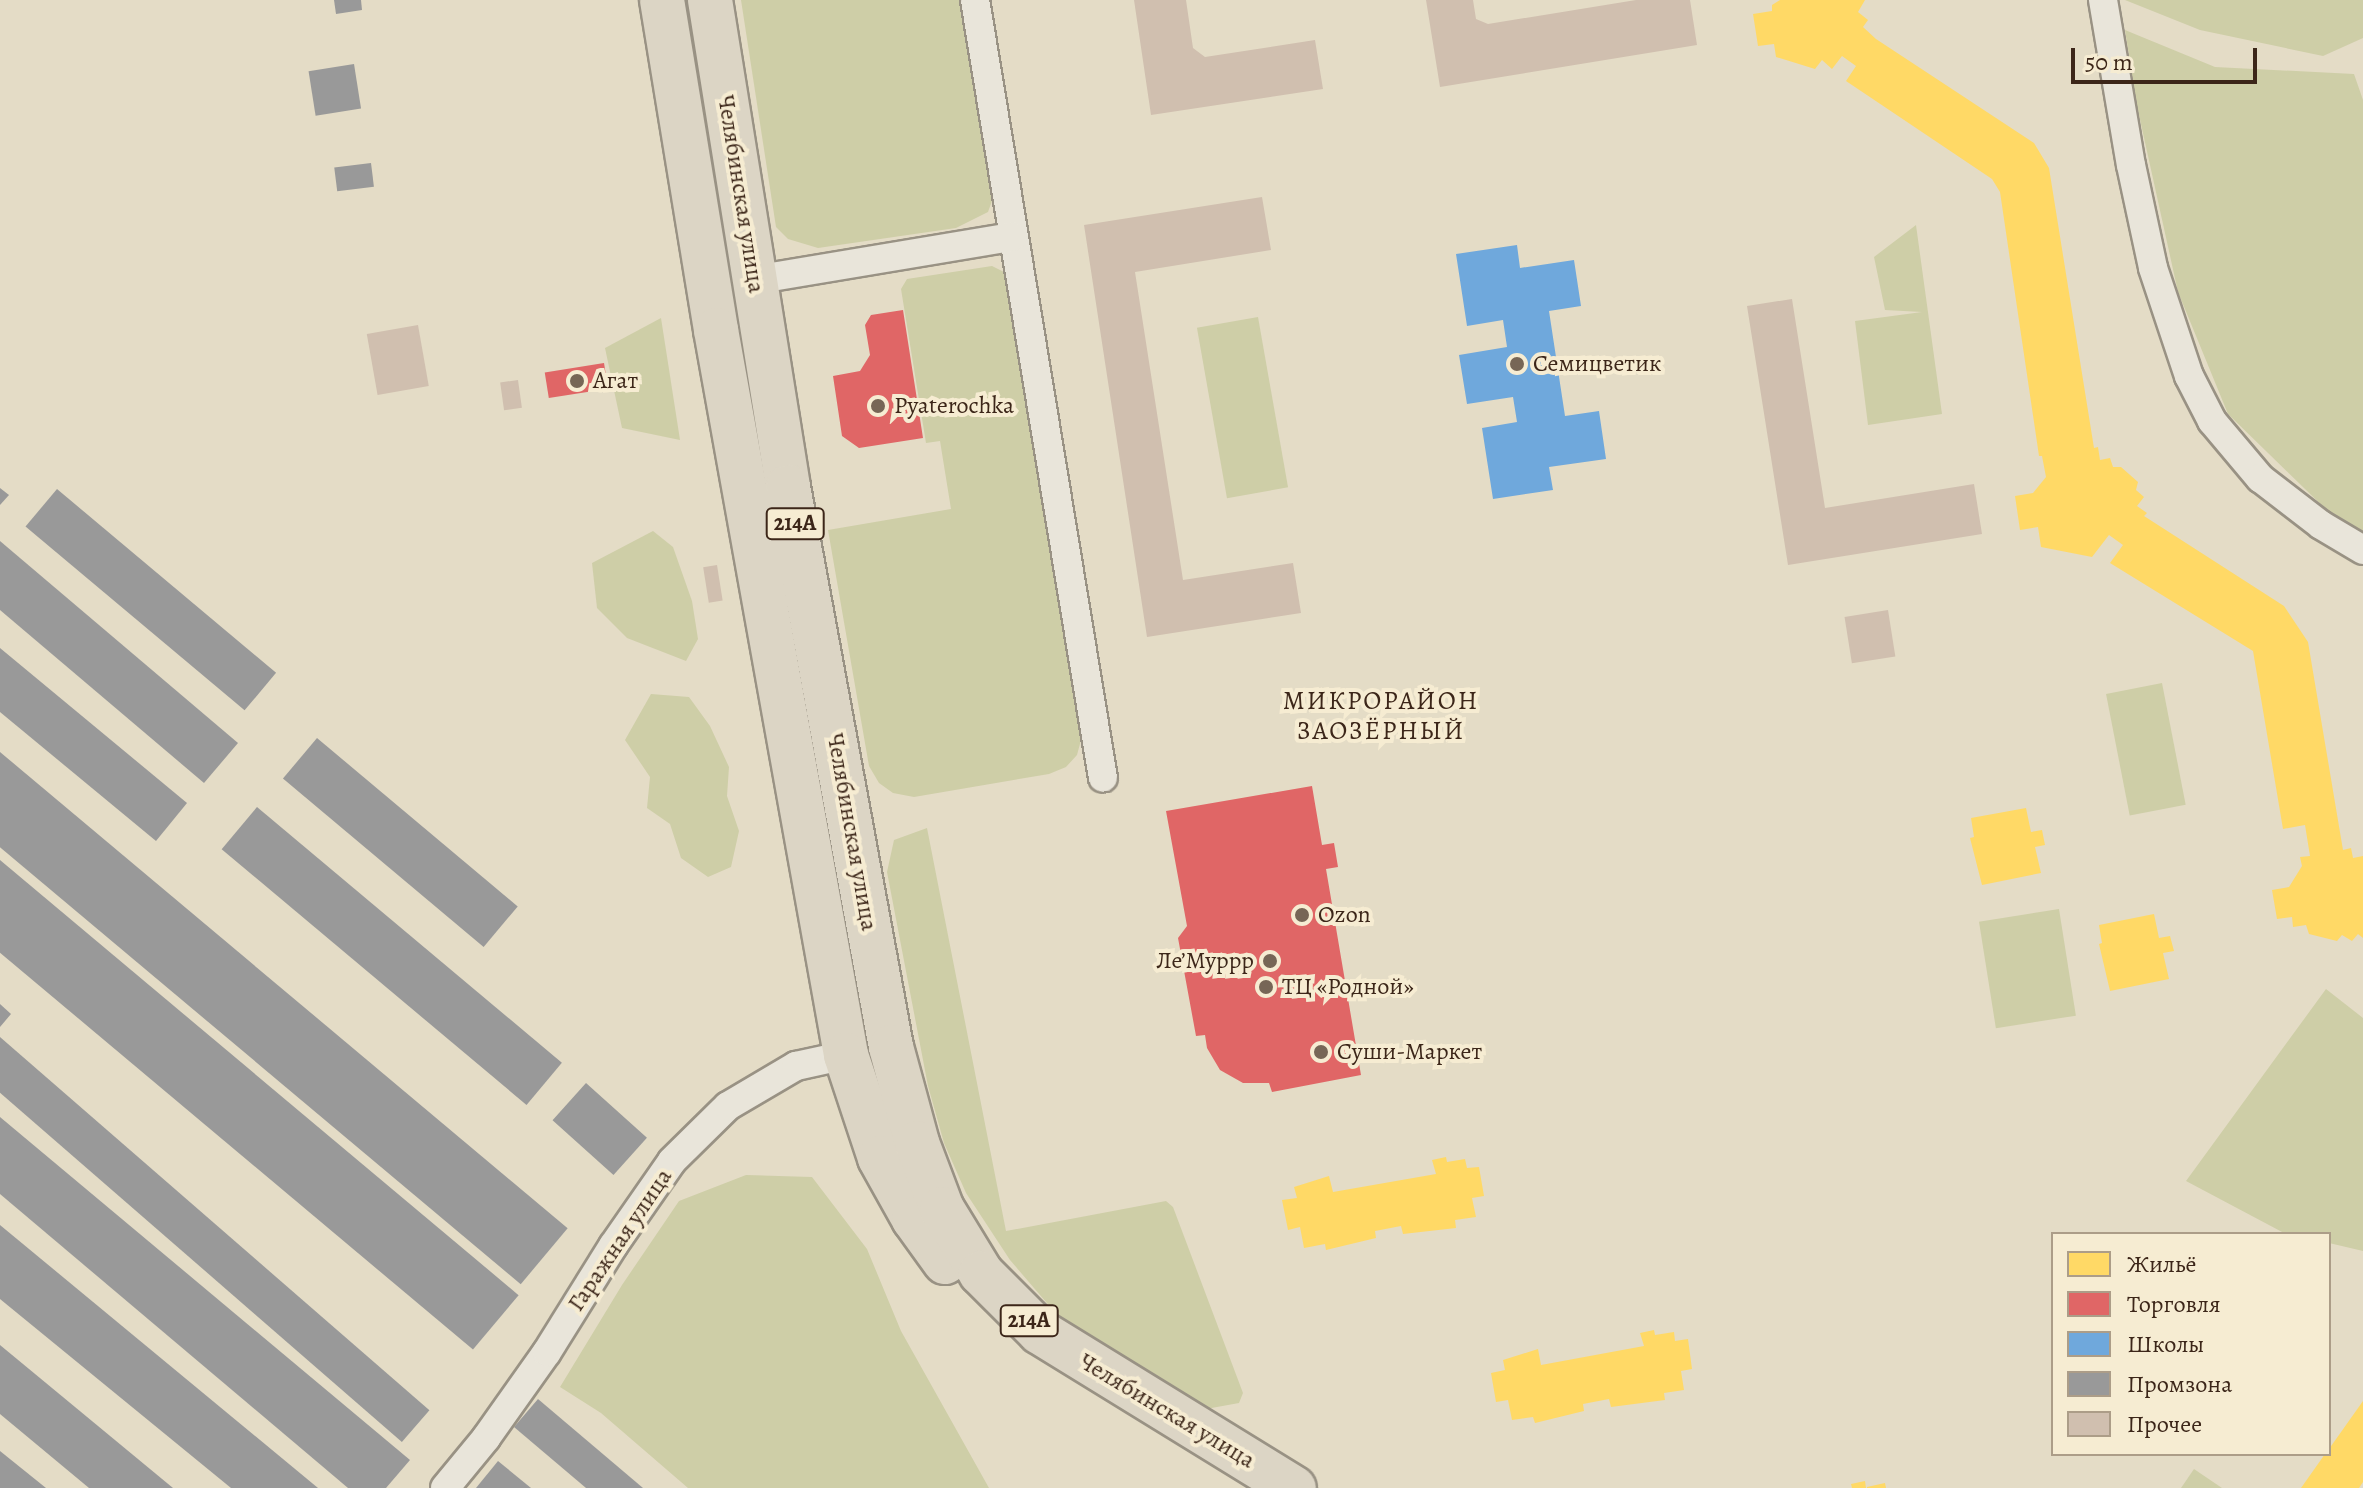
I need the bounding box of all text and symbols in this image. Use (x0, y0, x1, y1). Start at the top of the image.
scale bar (2075, 32, 2261, 82)
text: 50 m (2085, 46, 2133, 78)
street label: Челябинская улица (711, 93, 771, 295)
place label: Семицветик (1533, 350, 1661, 378)
marker: Семицветик (1508, 355, 1526, 373)
place label: Агат (593, 367, 638, 395)
marker: Агат (568, 372, 586, 390)
place label: Pyaterochka (894, 392, 1014, 420)
marker: Pyaterochka (869, 397, 887, 415)
road number: 214А (765, 506, 825, 542)
district label: МИКРОРАЙОН ЗАОЗЁРНЫЙ (1283, 685, 1479, 746)
street label: Челябинская улица (820, 731, 884, 933)
place label: Ozon (1318, 901, 1371, 929)
marker: Ozon (1293, 906, 1311, 924)
place label: Ле’Муррр (1156, 947, 1254, 975)
marker: Ле’Муррр (1261, 952, 1279, 970)
place label: ТЦ «Родной» (1282, 973, 1414, 1001)
marker: ТЦ «Родной» (1257, 978, 1275, 996)
place label: Суши-Маркет (1337, 1038, 1482, 1066)
marker: Суши-Маркет (1312, 1043, 1330, 1061)
street label: Гаражная улица (562, 1163, 678, 1317)
legend (2051, 1232, 2331, 1456)
text: Жильё (2127, 1248, 2196, 1280)
text: Торговля (2127, 1288, 2221, 1320)
road number: 214А (999, 1303, 1059, 1339)
text: Школы (2127, 1328, 2204, 1360)
street label: Челябинская улица (1074, 1347, 1260, 1475)
text: Промзона (2127, 1368, 2232, 1400)
text: Прочее (2127, 1408, 2202, 1440)

